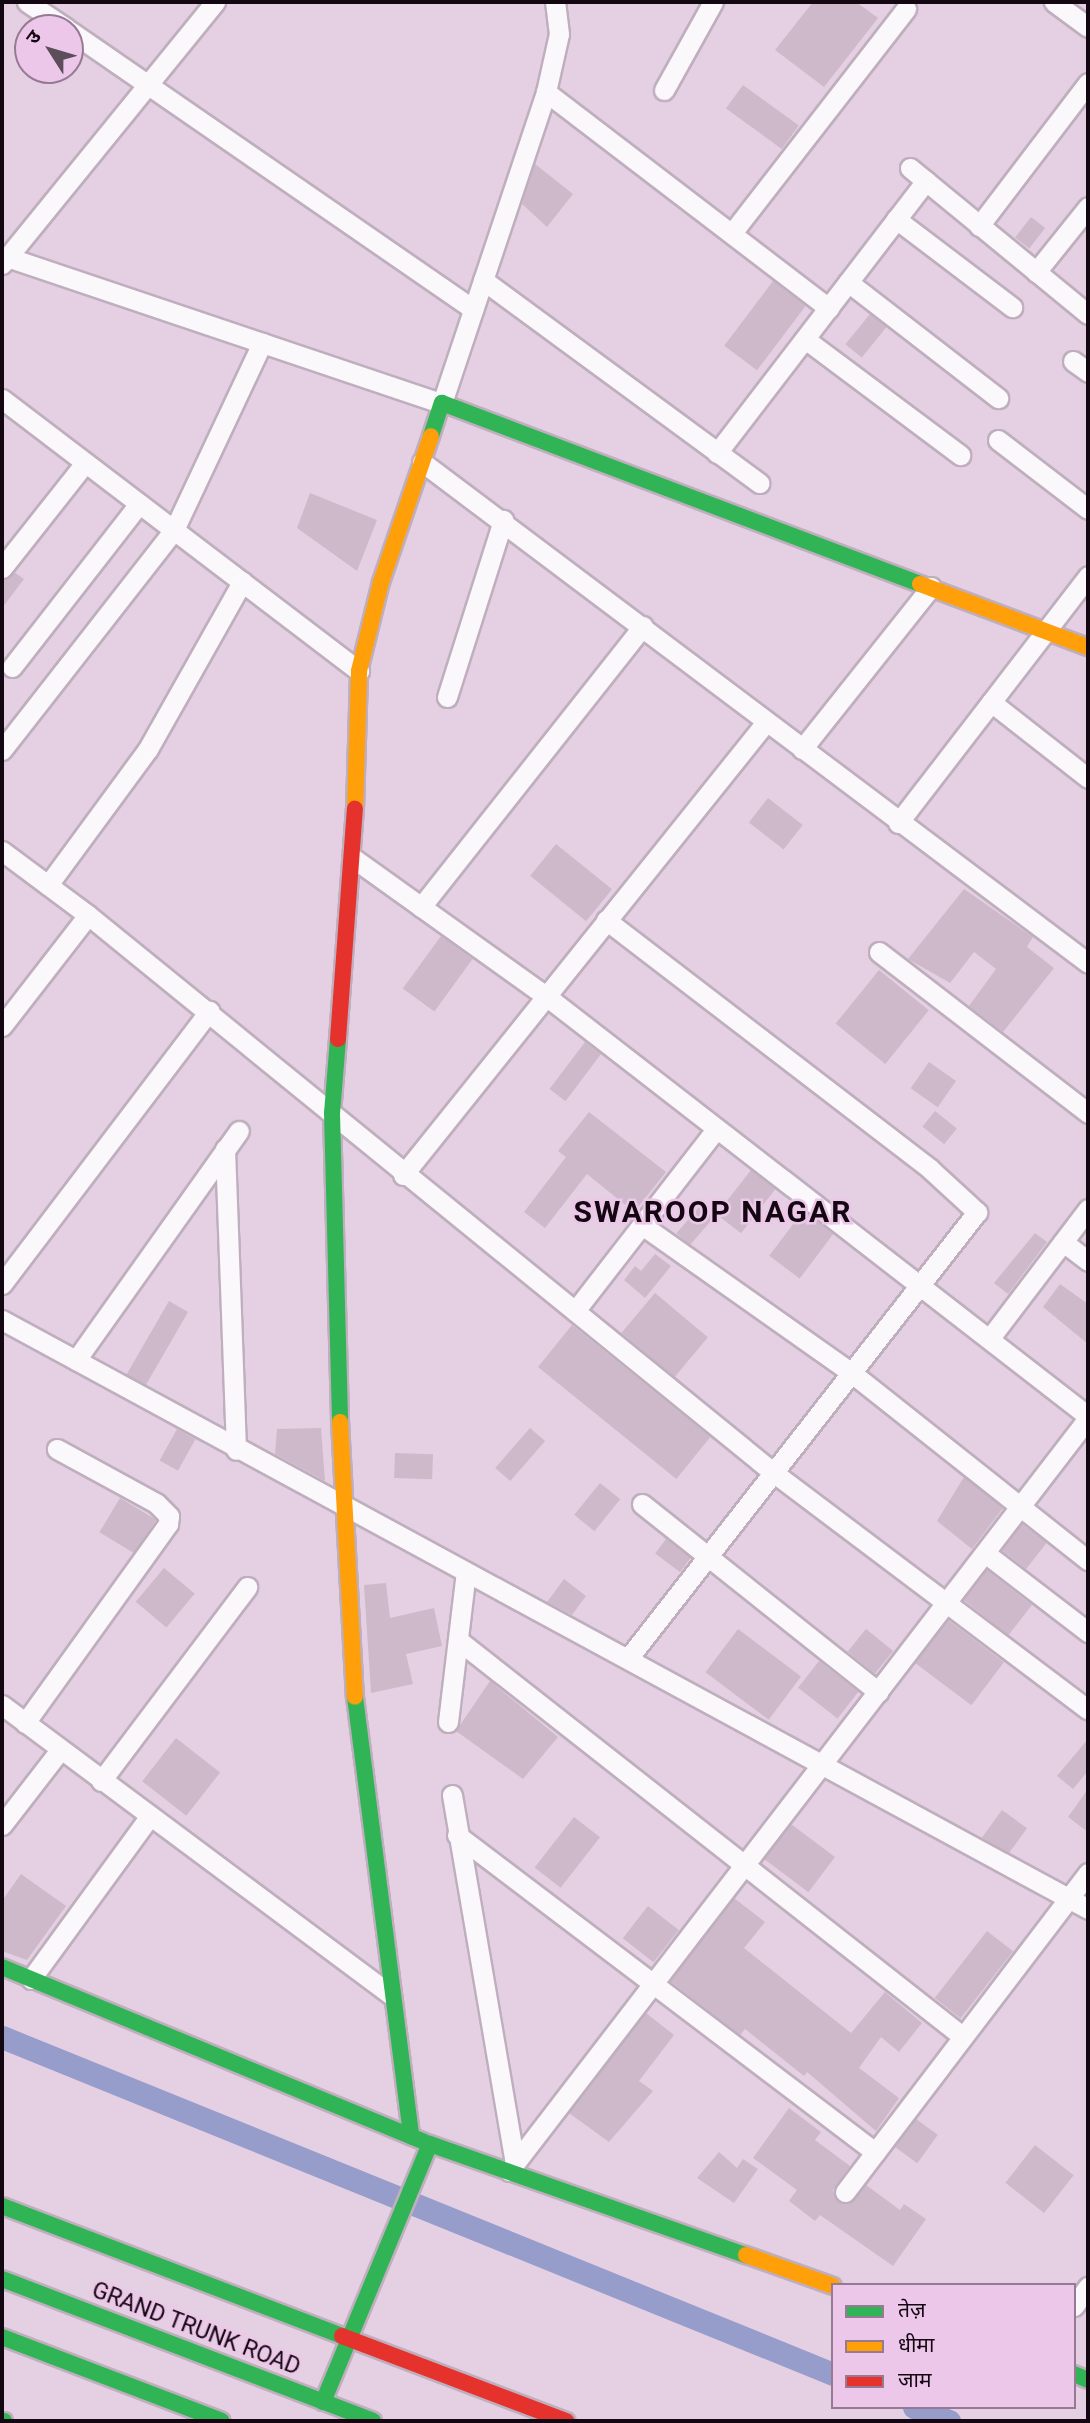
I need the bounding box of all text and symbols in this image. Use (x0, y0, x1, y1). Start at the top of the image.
north arrow (14, 14, 84, 84)
text: उ (21, 26, 46, 49)
district label: SWAROOP NAGAR (575, 1194, 851, 1230)
street label: GRAND TRUNK ROAD (88, 2276, 304, 2382)
legend (831, 2283, 1076, 2409)
text: तेज़ (898, 2298, 926, 2322)
text: धीमा (898, 2333, 934, 2357)
text: जाम (898, 2368, 932, 2392)

